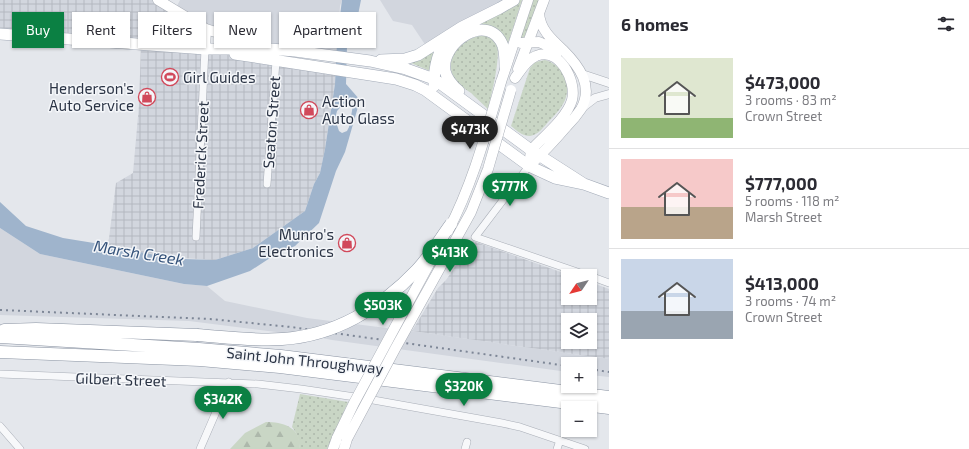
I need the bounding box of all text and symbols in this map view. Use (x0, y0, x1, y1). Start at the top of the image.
chip: Buy (12, 12, 64, 48)
chip: Rent (72, 12, 130, 48)
chip: Filters (138, 12, 206, 48)
chip: New (214, 12, 271, 48)
chip: Apartment (279, 12, 376, 48)
icon: filters (935, 13, 957, 35)
text: 6 homes (621, 14, 689, 34)
sports icon: Girl Guides (160, 67, 180, 87)
place label: Girl Guides (183, 68, 256, 86)
text: $473,000 (745, 72, 821, 92)
icon: home (653, 74, 701, 122)
street label: Seaton Street (259, 75, 283, 169)
place label: Henderson's Auto Service (49, 79, 134, 114)
shop icon: Henderson's Auto Service (137, 87, 157, 107)
place label: Action Auto Glass (322, 92, 395, 127)
text: 3 rooms · 83 m² (745, 92, 837, 108)
street label: Frederick Street (188, 100, 212, 209)
shop icon: Action Auto Glass (299, 100, 319, 120)
text: Crown Street (745, 108, 822, 124)
pin: $473K (442, 116, 498, 150)
text: $473K (451, 121, 489, 137)
pin: $777K (482, 173, 538, 207)
text: $777,000 (745, 173, 817, 193)
icon: home (653, 175, 701, 223)
text: $777K (492, 178, 528, 194)
text: 5 rooms · 118 m² (745, 193, 839, 209)
text: Marsh Street (745, 209, 822, 225)
place label: Munro's Electronics (258, 225, 334, 260)
shop icon: Munro's Electronics (337, 233, 357, 253)
water label: Marsh Creek (92, 235, 186, 269)
pin: $413K (422, 239, 478, 273)
text: $413K (431, 244, 469, 260)
north arrow (561, 269, 597, 305)
map controls (561, 269, 597, 437)
text: $413,000 (745, 273, 819, 293)
icon: home (653, 275, 701, 323)
pin: $503K (355, 292, 411, 326)
text: 3 rooms · 74 m² (745, 293, 836, 309)
text: $503K (364, 297, 402, 313)
text: Crown Street (745, 309, 822, 325)
button: layers (561, 313, 597, 349)
street label: Saint John Throughway (226, 343, 384, 377)
button: + (561, 357, 597, 393)
street label: Gilbert Street (75, 368, 167, 390)
pin: $320K (436, 373, 492, 407)
text: $320K (445, 378, 483, 394)
pin: $342K (195, 386, 251, 420)
text: $342K (204, 391, 243, 407)
button: − (561, 401, 597, 437)

